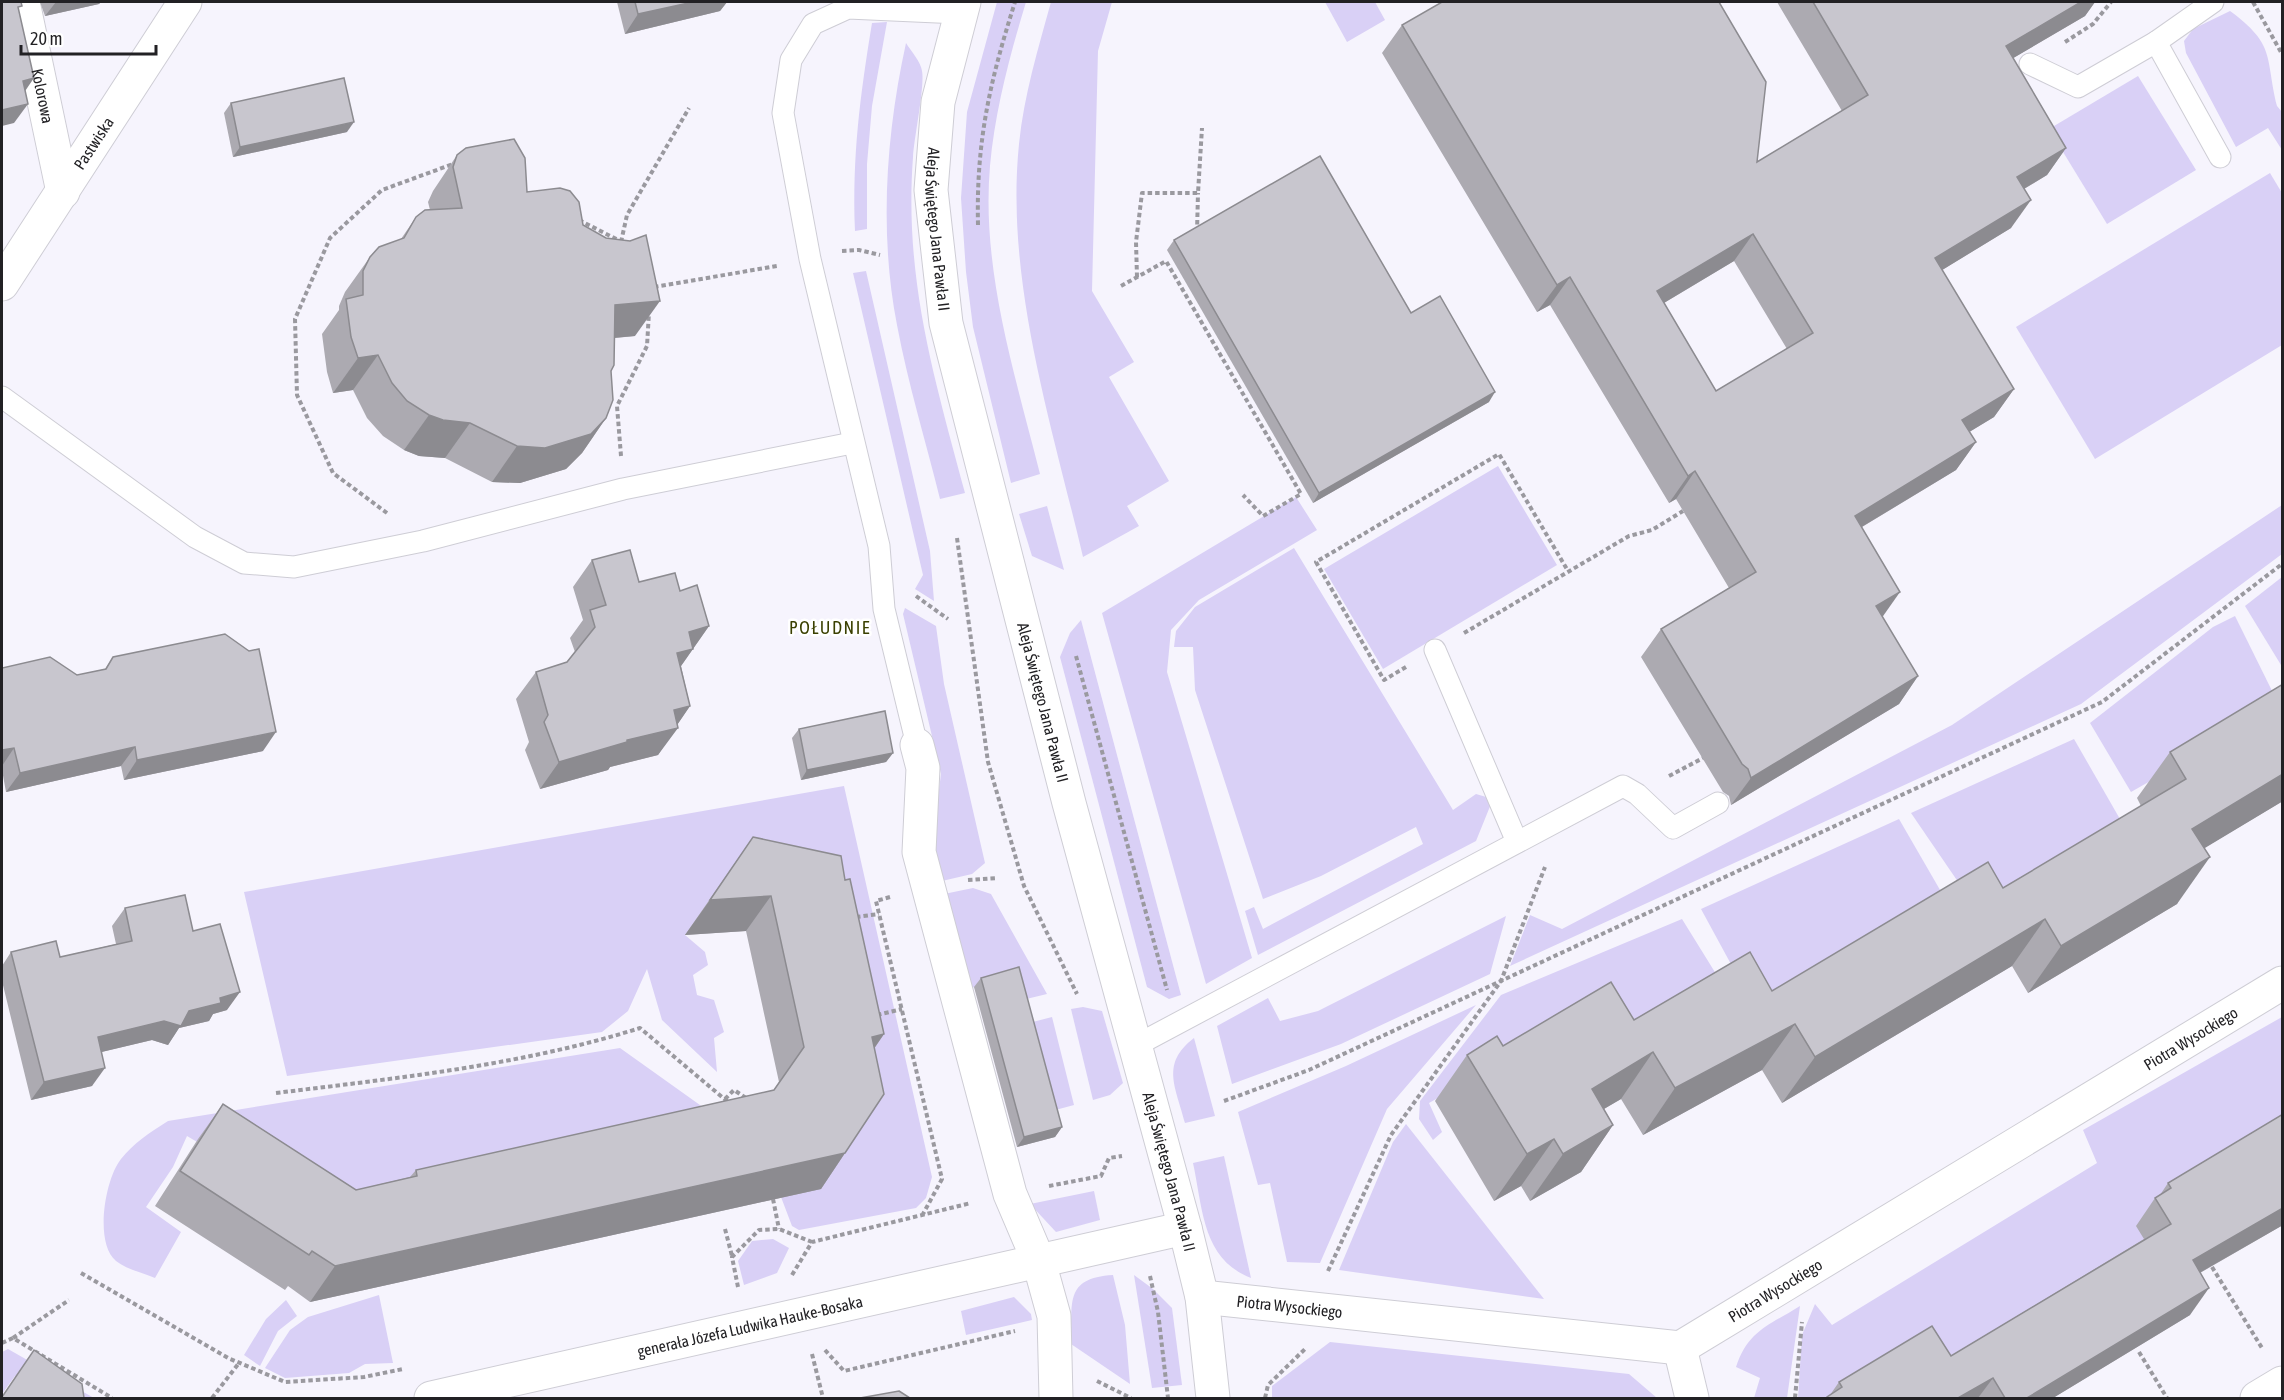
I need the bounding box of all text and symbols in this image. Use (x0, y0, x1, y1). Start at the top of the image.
scale bar (21, 18, 156, 56)
text: 20 m (30, 28, 62, 49)
street label: Kolorowa (28, 67, 57, 125)
street label: Pastwiska (70, 114, 117, 173)
street label: Aleja Świętego Jana Pawła II (922, 147, 954, 312)
district label: POŁUDNIE (789, 617, 871, 638)
street label: Aleja Świętego Jana Pawła II (1014, 620, 1072, 784)
street label: Piotra Wysockiego (2141, 1003, 2241, 1074)
street label: Aleja Świętego Jana Pawła II (1139, 1090, 1199, 1253)
street label: Piotra Wysockiego (1725, 1255, 1825, 1326)
street label: generała Józefa Ludwika Hauke-Bosaka (635, 1292, 865, 1361)
street label: Piotra Wysockiego (1236, 1292, 1343, 1321)

